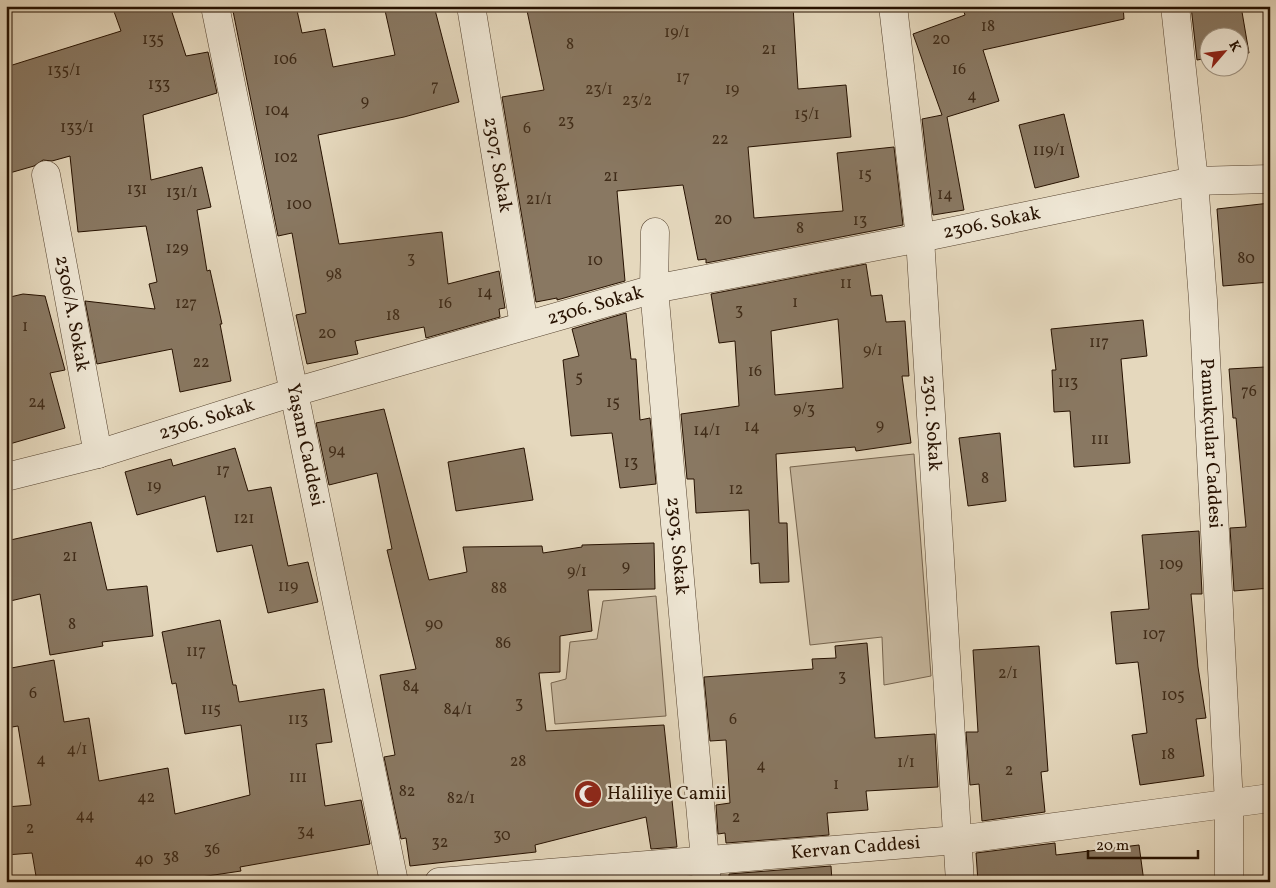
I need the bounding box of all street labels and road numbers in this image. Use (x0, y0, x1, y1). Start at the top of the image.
street label: 2307. Sokak (477, 115, 518, 215)
street label: 2306. Sokak (941, 200, 1043, 246)
street label: 2306/A. Sokak (48, 253, 95, 374)
street label: 2306. Sokak (544, 280, 647, 332)
street label: Pamukçular Caddesi (1193, 358, 1228, 530)
street label: 2301. Sokak (916, 374, 947, 472)
street label: Yaşam Caddesi (279, 381, 330, 509)
street label: 2306. Sokak (156, 392, 258, 447)
street label: 2303. Sokak (660, 496, 694, 596)
street label: Kervan Caddesi (790, 830, 922, 866)

